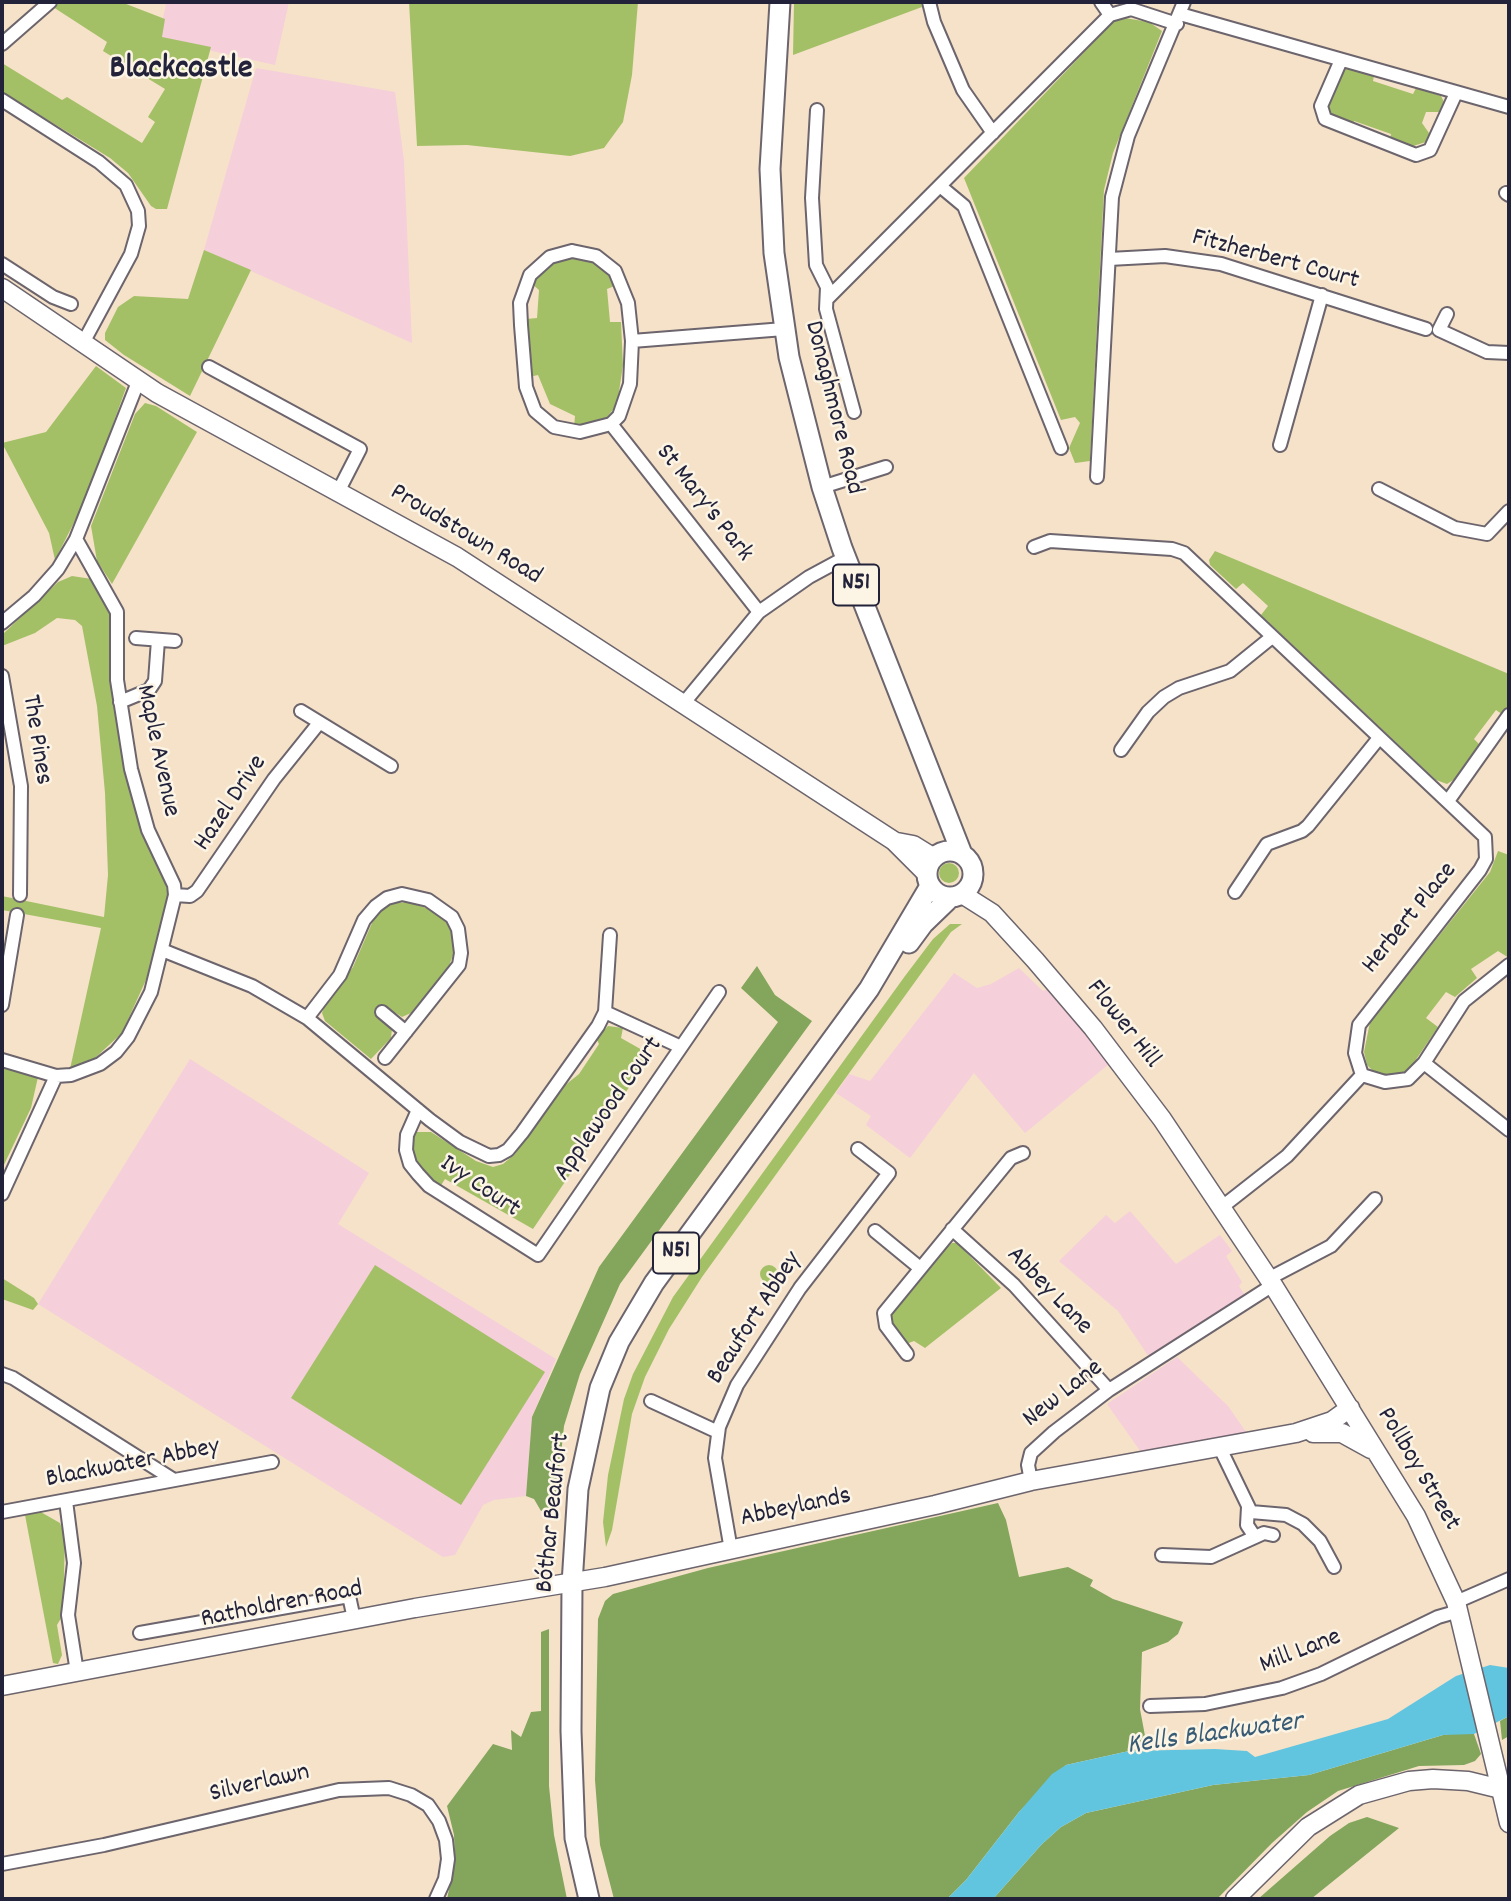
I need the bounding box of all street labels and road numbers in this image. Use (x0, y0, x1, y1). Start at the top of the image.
street label: Fitzherbert Court (1188, 224, 1362, 298)
street label: Donaghmore Road (795, 318, 869, 498)
street label: St Mary's Park (647, 439, 759, 569)
street label: Proudstown Road (383, 478, 547, 594)
road number: N51 (833, 564, 879, 606)
street label: Maple Avenue (127, 682, 185, 820)
street label: The Pines (13, 693, 57, 787)
street label: Hazel Drive (189, 750, 275, 858)
street label: Herbert Place (1357, 857, 1465, 981)
street label: Flower Hill (1078, 975, 1166, 1075)
street label: Applewood Court (549, 1032, 671, 1188)
street label: Ivy Court (433, 1150, 525, 1226)
road number: N51 (653, 1232, 699, 1274)
street label: Abbey Lane (998, 1241, 1098, 1343)
street label: Beaufort Abbey (702, 1247, 810, 1391)
street label: New Lane (1018, 1354, 1110, 1436)
street label: Pollboy Street (1368, 1403, 1466, 1537)
street label: Bóthar Beaufort (531, 1432, 579, 1594)
street label: Blackwater Abbey (44, 1433, 222, 1497)
street label: Abbeylands (738, 1482, 854, 1536)
street label: Ratholdren Road (199, 1575, 365, 1637)
street label: Mill Lane (1256, 1623, 1346, 1683)
street label: Silverlawn (207, 1758, 313, 1812)

